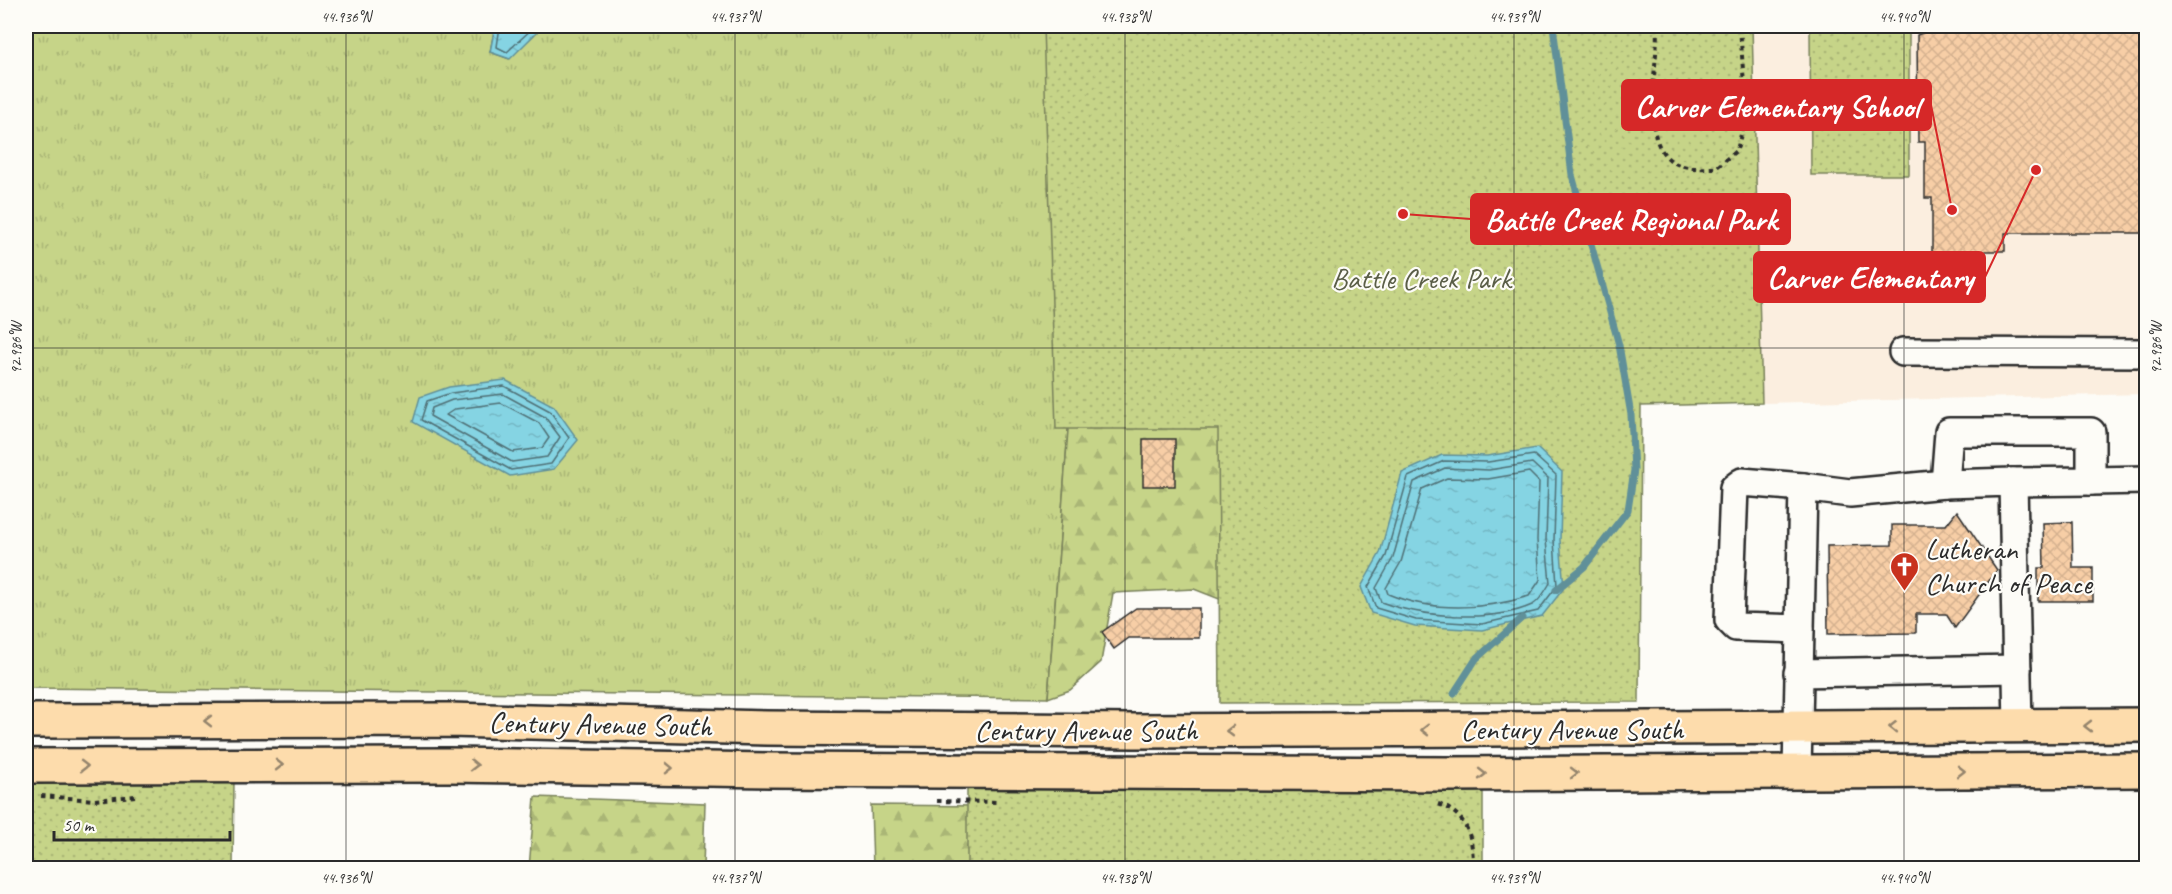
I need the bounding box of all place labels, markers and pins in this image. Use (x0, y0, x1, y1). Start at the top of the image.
callout: Carver Elementary School (1622, 80, 1931, 130)
callout: Battle Creek Regional Park (1471, 194, 1790, 244)
callout: Carver Elementary (1754, 252, 1985, 302)
place label: Lutheran Church of Peace (1925, 530, 2094, 602)
church icon: Lutheran Church of Peace (1888, 550, 1920, 592)

